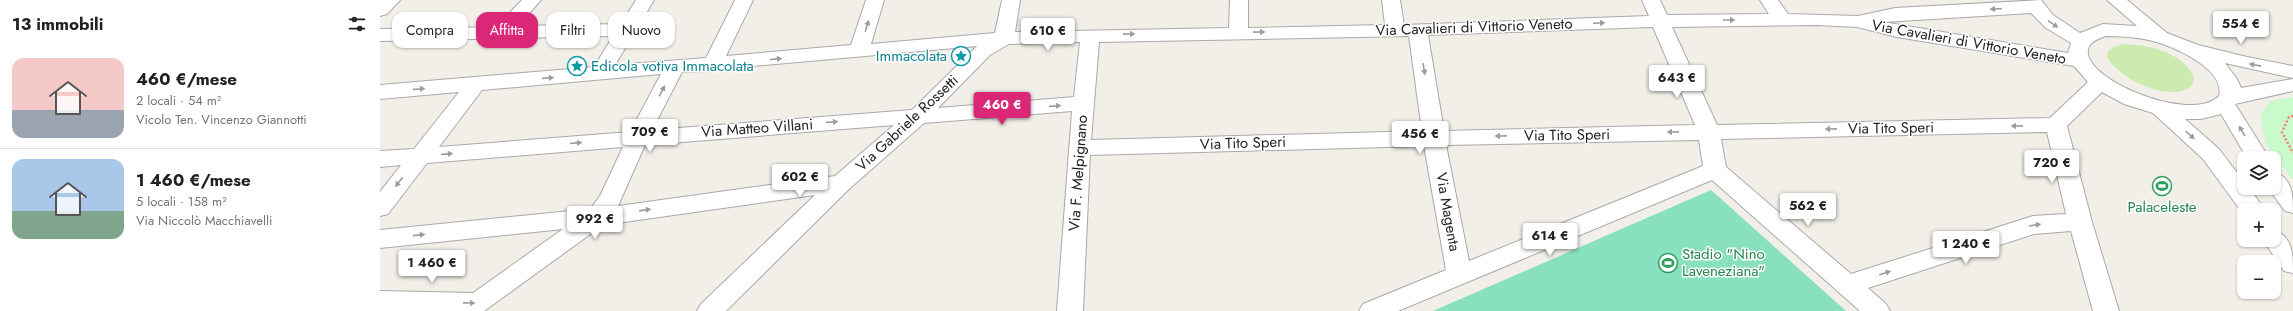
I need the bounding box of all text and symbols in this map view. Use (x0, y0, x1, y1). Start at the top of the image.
one-way arrow (1989, 6, 2002, 12)
pin: 554 € (2213, 11, 2269, 45)
text: 13 immobili (12, 12, 103, 36)
chip: Compra (392, 12, 468, 48)
chip: Affitta (476, 12, 538, 48)
chip: Filtri (546, 12, 600, 48)
chip: Nuovo (608, 12, 675, 48)
icon: filters (346, 13, 368, 35)
street label: Via Cavalieri di Vittorio Veneto (1375, 13, 1573, 41)
street label: Via Cavalieri di Vittorio Veneto (1870, 14, 2068, 70)
text: 554 € (2222, 14, 2260, 33)
one-way arrow (1723, 17, 1735, 24)
pin: 610 € (1020, 18, 1076, 52)
one-way arrow (864, 20, 870, 32)
one-way arrow (1593, 20, 1606, 26)
one-way arrow (2047, 20, 2059, 27)
text: 610 € (1030, 21, 1066, 40)
one-way arrow (1253, 29, 1266, 35)
one-way arrow (1123, 31, 1135, 38)
place label: Immacolata (876, 45, 947, 67)
place icon: Immacolata (950, 45, 972, 67)
place icon: Edicola votiva Immacolata (566, 55, 588, 77)
place label: Edicola votiva Immacolata (591, 55, 754, 77)
one-way arrow (770, 56, 782, 63)
one-way arrow (2249, 61, 2261, 67)
one-way arrow (1421, 63, 1427, 75)
pin: 643 € (1649, 65, 1705, 99)
text: 460 €/mese (136, 67, 237, 91)
text: 643 € (1658, 68, 1696, 87)
street label: Via Gabriele Rossetti (851, 70, 963, 176)
icon: home (44, 74, 92, 122)
one-way arrow (542, 75, 554, 82)
one-way arrow (413, 85, 425, 92)
one-way arrow (659, 86, 665, 97)
text: 2 locali · 54 m² (136, 91, 221, 110)
pin: 460 € (974, 92, 1030, 126)
text: 460 € (983, 95, 1021, 114)
one-way arrow (1049, 102, 1061, 109)
text: Vicolo Ten. Vincenzo Giannotti (136, 110, 307, 129)
street label: Via Matteo Villani (700, 113, 814, 143)
street label: Via F. Melpignano (1063, 114, 1093, 232)
street label: Via Tito Speri (1848, 116, 1934, 140)
pin: 709 € (622, 119, 678, 153)
one-way arrow (825, 119, 838, 126)
pin: 456 € (1392, 121, 1448, 155)
text: 709 € (631, 122, 669, 141)
one-way arrow (2011, 122, 2023, 129)
street label: Via Tito Speri (1524, 123, 1610, 147)
text: 456 € (1401, 124, 1439, 143)
one-way arrow (2238, 125, 2245, 137)
one-way arrow (1824, 126, 1837, 132)
one-way arrow (1666, 129, 1679, 135)
one-way arrow (2185, 130, 2195, 139)
street label: Via Tito Speri (1200, 131, 1286, 155)
one-way arrow (1494, 133, 1507, 139)
one-way arrow (570, 139, 582, 146)
one-way arrow (441, 150, 453, 157)
pin: 720 € (2024, 150, 2080, 184)
map controls (2237, 151, 2281, 299)
button: layers (2237, 151, 2281, 195)
text: 720 € (2033, 153, 2071, 172)
pin: 602 € (772, 164, 828, 198)
text: 602 € (781, 167, 819, 186)
text: 1 460 €/mese (136, 168, 251, 192)
street label: Via Magenta (1430, 171, 1466, 253)
icon: home (44, 175, 92, 223)
sports icon: Palaceleste (2151, 175, 2173, 197)
one-way arrow (395, 177, 404, 188)
text: 5 locali · 158 m² (136, 192, 227, 211)
pin: 562 € (1780, 193, 1836, 227)
text: 562 € (1789, 196, 1827, 215)
place label: Palaceleste (2127, 196, 2197, 218)
button: + (2237, 203, 2281, 247)
pin: 992 € (567, 206, 623, 240)
one-way arrow (639, 207, 651, 213)
text: 992 € (576, 209, 614, 228)
text: Via Niccolò Macchiavelli (136, 211, 272, 230)
one-way arrow (2029, 222, 2042, 228)
pin: 614 € (1522, 223, 1578, 257)
text: 614 € (1532, 226, 1568, 245)
pin: 1 240 € (1929, 231, 2003, 265)
one-way arrow (413, 232, 425, 238)
text: 1 240 € (1941, 234, 1991, 253)
place label: Stadio "Nino Laveneziana" (1682, 243, 1765, 282)
pin: 1 460 € (395, 250, 469, 284)
sports icon: Stadio "Nino Laveneziana" (1657, 252, 1679, 274)
text: 1 460 € (407, 253, 457, 272)
button: − (2237, 255, 2281, 299)
one-way arrow (1879, 270, 1891, 276)
one-way arrow (463, 300, 476, 306)

